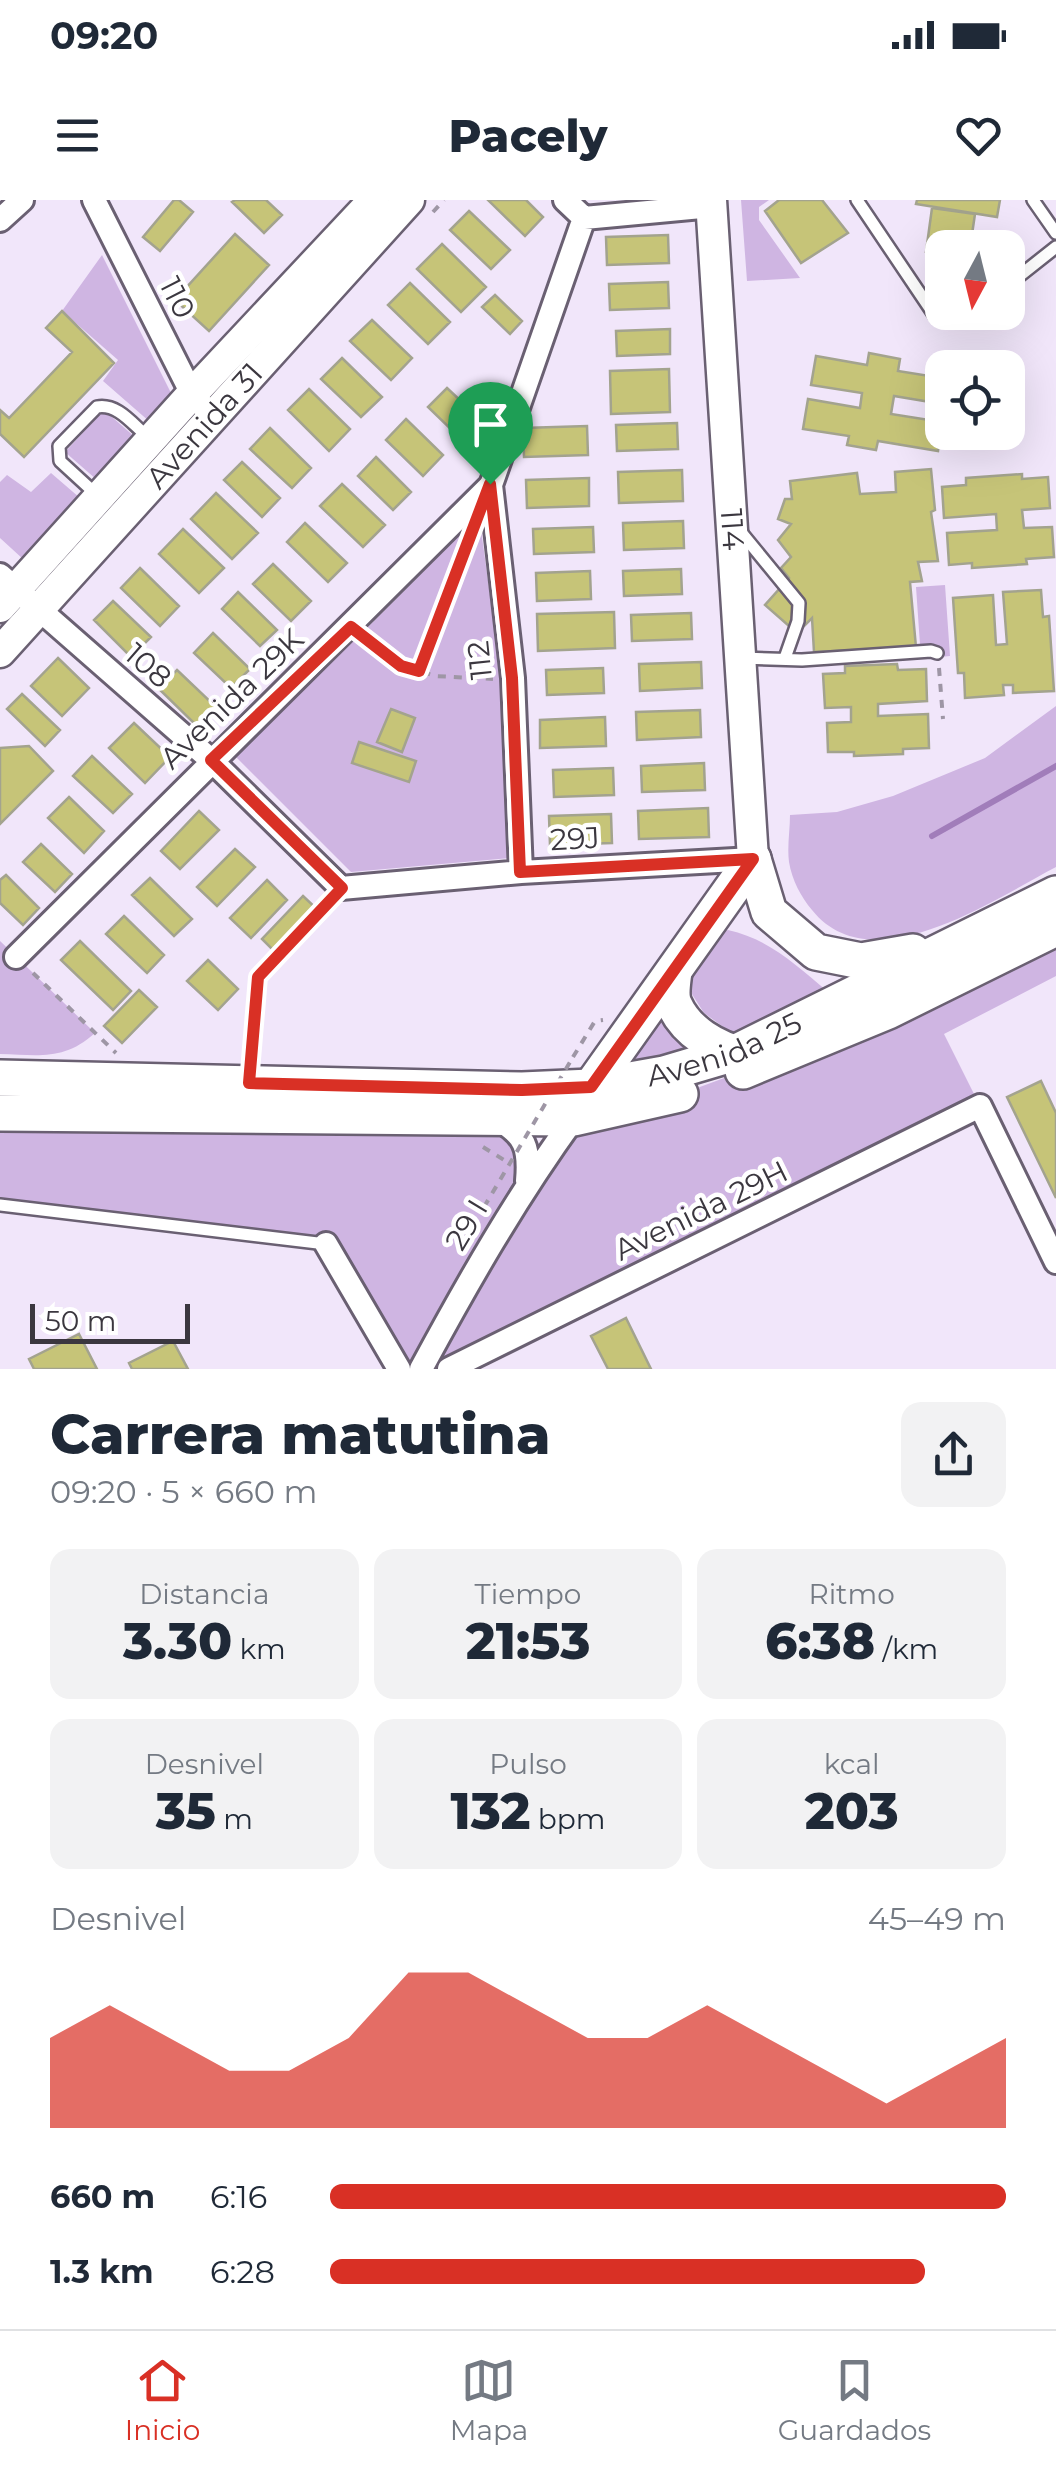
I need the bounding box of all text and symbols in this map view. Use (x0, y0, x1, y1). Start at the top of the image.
text: 09:20 (50, 12, 158, 59)
icon: menu (50, 108, 105, 163)
text: Pacely (449, 108, 607, 163)
icon: heart (951, 108, 1006, 163)
north arrow (925, 230, 1025, 330)
map controls (925, 230, 1025, 450)
street label: 110 (152, 271, 203, 325)
button: locate (925, 350, 1025, 450)
street label: Avenida 31 (138, 355, 271, 496)
pin (448, 382, 533, 485)
icon: arrive (463, 397, 518, 452)
street label: 114 (713, 507, 752, 551)
street label: Avenida 29K (152, 620, 312, 776)
street label: 108 (117, 635, 179, 696)
street label: 112 (459, 639, 500, 681)
street label: 29J (549, 819, 601, 858)
street label: Avenida 25 (644, 1004, 808, 1095)
street label: Avenida 29H (608, 1153, 794, 1269)
street label: 29 I (437, 1193, 496, 1257)
scale bar (30, 1299, 190, 1344)
text: 50 m (45, 1304, 116, 1338)
text: Carrera matutina (50, 1401, 550, 1468)
button: share (901, 1402, 1006, 1507)
text: 09:20 · 5 × 660 m (50, 1472, 317, 1511)
text: Distancia (139, 1577, 269, 1611)
text: Tiempo (475, 1577, 581, 1611)
text: Ritmo (809, 1577, 895, 1611)
text: 3.30 (123, 1611, 232, 1672)
text: 21:53 (466, 1611, 590, 1672)
text: 6:38 (765, 1611, 875, 1672)
text: km (232, 1632, 286, 1666)
text: /km (875, 1632, 938, 1666)
text: Desnivel (145, 1747, 264, 1781)
text: Pulso (489, 1747, 567, 1781)
text: kcal (824, 1747, 880, 1781)
text: 35 (156, 1781, 216, 1842)
text: 132 (450, 1781, 531, 1842)
text: 203 (805, 1781, 899, 1842)
text: m (216, 1802, 253, 1836)
text: bpm (531, 1802, 606, 1836)
text: Desnivel (50, 1899, 186, 1938)
text: 45–49 m (868, 1899, 1006, 1938)
text: 660 m (50, 2177, 155, 2216)
text: 6:16 (210, 2177, 267, 2216)
text: 1.3 km (50, 2252, 154, 2291)
text: 6:28 (210, 2252, 275, 2291)
tab: Inicio (125, 2353, 200, 2447)
tab: Mapa (450, 2353, 528, 2447)
tab: Guardados (778, 2353, 931, 2447)

